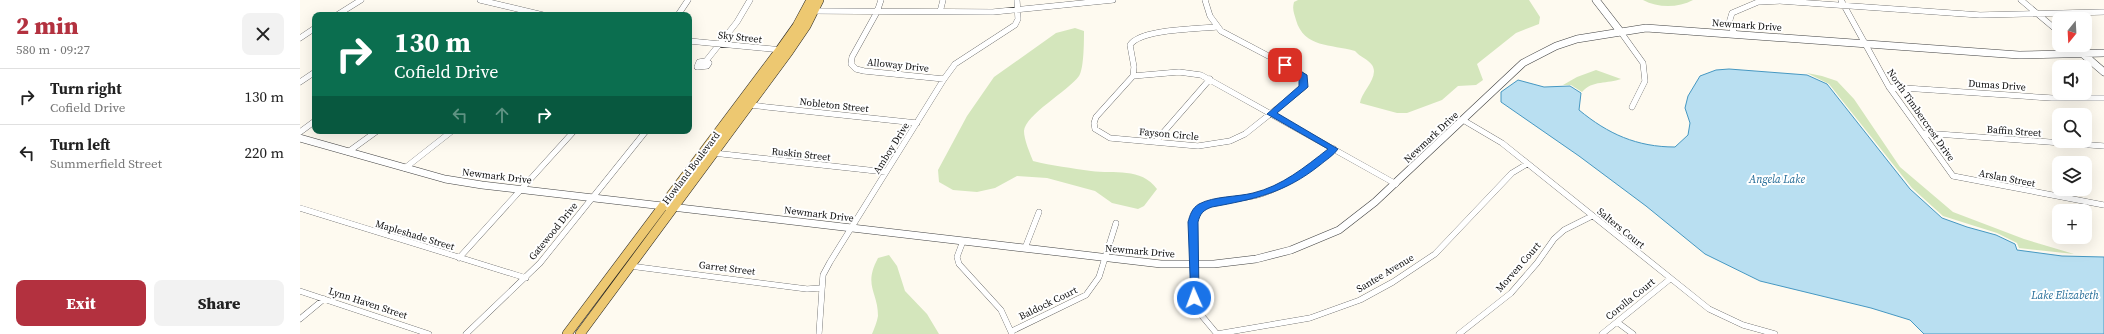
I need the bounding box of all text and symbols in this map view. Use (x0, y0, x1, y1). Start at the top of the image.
text: 2 min (16, 9, 79, 42)
north arrow (2052, 12, 2092, 52)
map controls (2052, 12, 2092, 244)
button: close (242, 13, 284, 55)
street label: Newmark Drive (1712, 16, 1782, 34)
text: 130 m (394, 23, 471, 61)
icon: right (328, 28, 380, 80)
street label: Sky Street (718, 28, 763, 46)
text: 580 m · 09:27 (16, 41, 90, 58)
pin (1268, 48, 1302, 82)
icon: arrive (1274, 54, 1296, 76)
street label: Alloway Drive (866, 55, 930, 75)
text: Cofield Drive (394, 59, 498, 84)
button: sound (2052, 60, 2092, 100)
street label: North Timbercrest Drive (1884, 66, 1958, 164)
street label: Dumas Drive (1968, 76, 2026, 94)
text: Turn right (50, 78, 122, 99)
icon: right (16, 86, 38, 108)
text: 130 m (244, 86, 284, 107)
street label: Nobleton Street (799, 95, 870, 115)
text: Cofield Drive (50, 99, 125, 116)
icon: left (449, 104, 471, 126)
icon: ahead (491, 104, 513, 126)
icon: right (533, 104, 555, 126)
street label: Newmark Drive (1401, 108, 1461, 166)
button: search (2052, 108, 2092, 148)
street label: Amboy Drive (870, 120, 912, 176)
street label: Baffin Street (1986, 123, 2042, 139)
street label: Fayson Circle (1139, 125, 1199, 143)
street label: Howland Boulevard (659, 129, 723, 207)
text: Turn left (50, 134, 110, 155)
icon: left (16, 142, 38, 164)
text: 220 m (244, 142, 284, 163)
street label: Ruskin Street (771, 144, 832, 164)
text: Summerfield Street (50, 155, 162, 172)
button: layers (2052, 156, 2092, 196)
street label: Newmark Drive (461, 165, 533, 187)
street label: Arslan Street (1978, 166, 2037, 190)
water label: Angela Lake (1748, 172, 1805, 187)
street label: Gatewood Drive (526, 199, 580, 263)
street label: Newmark Drive (783, 203, 855, 225)
button: + (2052, 204, 2092, 244)
street label: Salters Court (1595, 205, 1648, 252)
street label: Mapleshade Street (374, 217, 457, 253)
street label: Morven Court (1493, 239, 1544, 295)
street label: Newmark Drive (1105, 241, 1175, 261)
street label: Santee Avenue (1354, 251, 1416, 295)
street label: Garret Street (698, 258, 757, 278)
street label: Corolla Court (1603, 275, 1658, 323)
position arrow (1173, 277, 1215, 319)
button: Exit (16, 280, 146, 326)
button: Share (154, 280, 284, 326)
street label: Baldock Court (1017, 283, 1080, 323)
street label: Lynn Haven Street (327, 284, 410, 322)
water label: Lake Elizabeth (2030, 288, 2099, 303)

